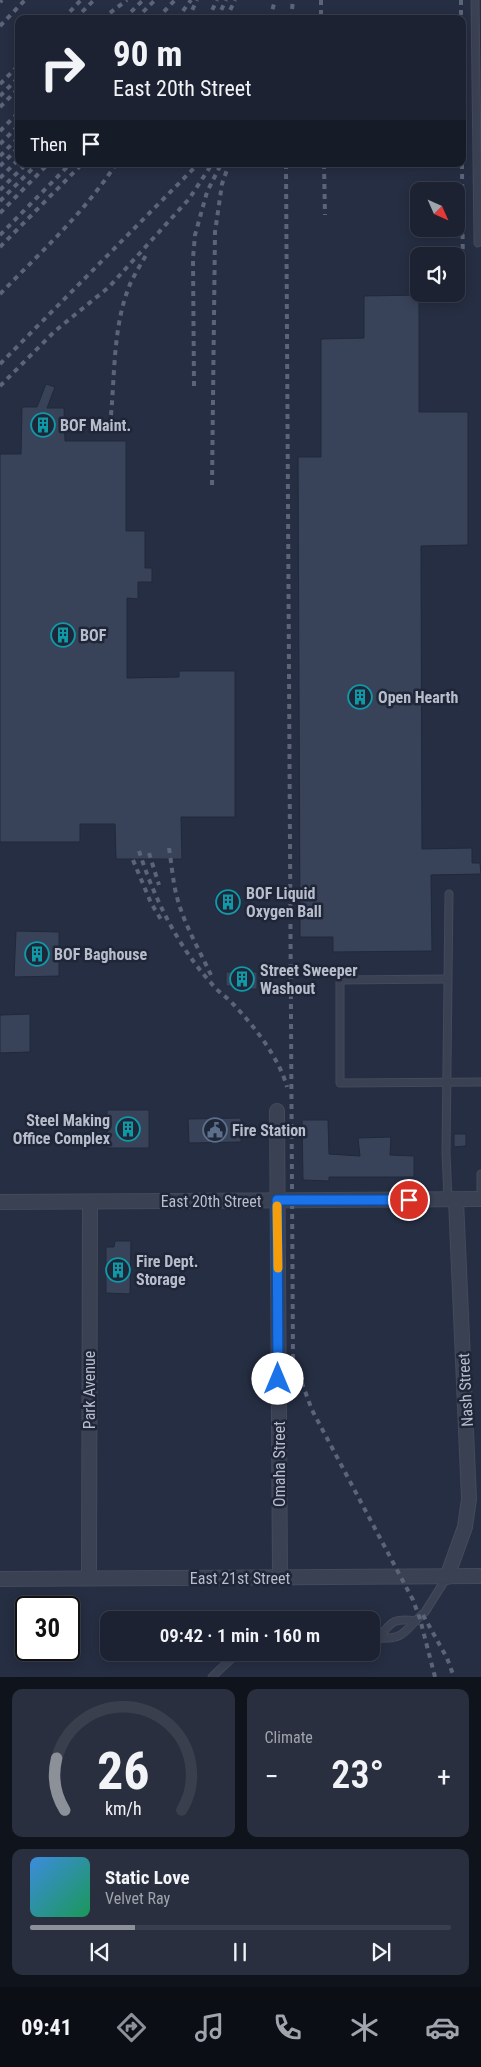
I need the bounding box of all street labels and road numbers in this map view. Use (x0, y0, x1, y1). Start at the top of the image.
street label: East 20th Street (161, 1192, 262, 1211)
street label: Park Avenue (80, 1351, 99, 1429)
street label: Nash Street (454, 1352, 477, 1427)
street label: Omaha Street (270, 1421, 289, 1507)
street label: East 21st Street (190, 1569, 290, 1588)

